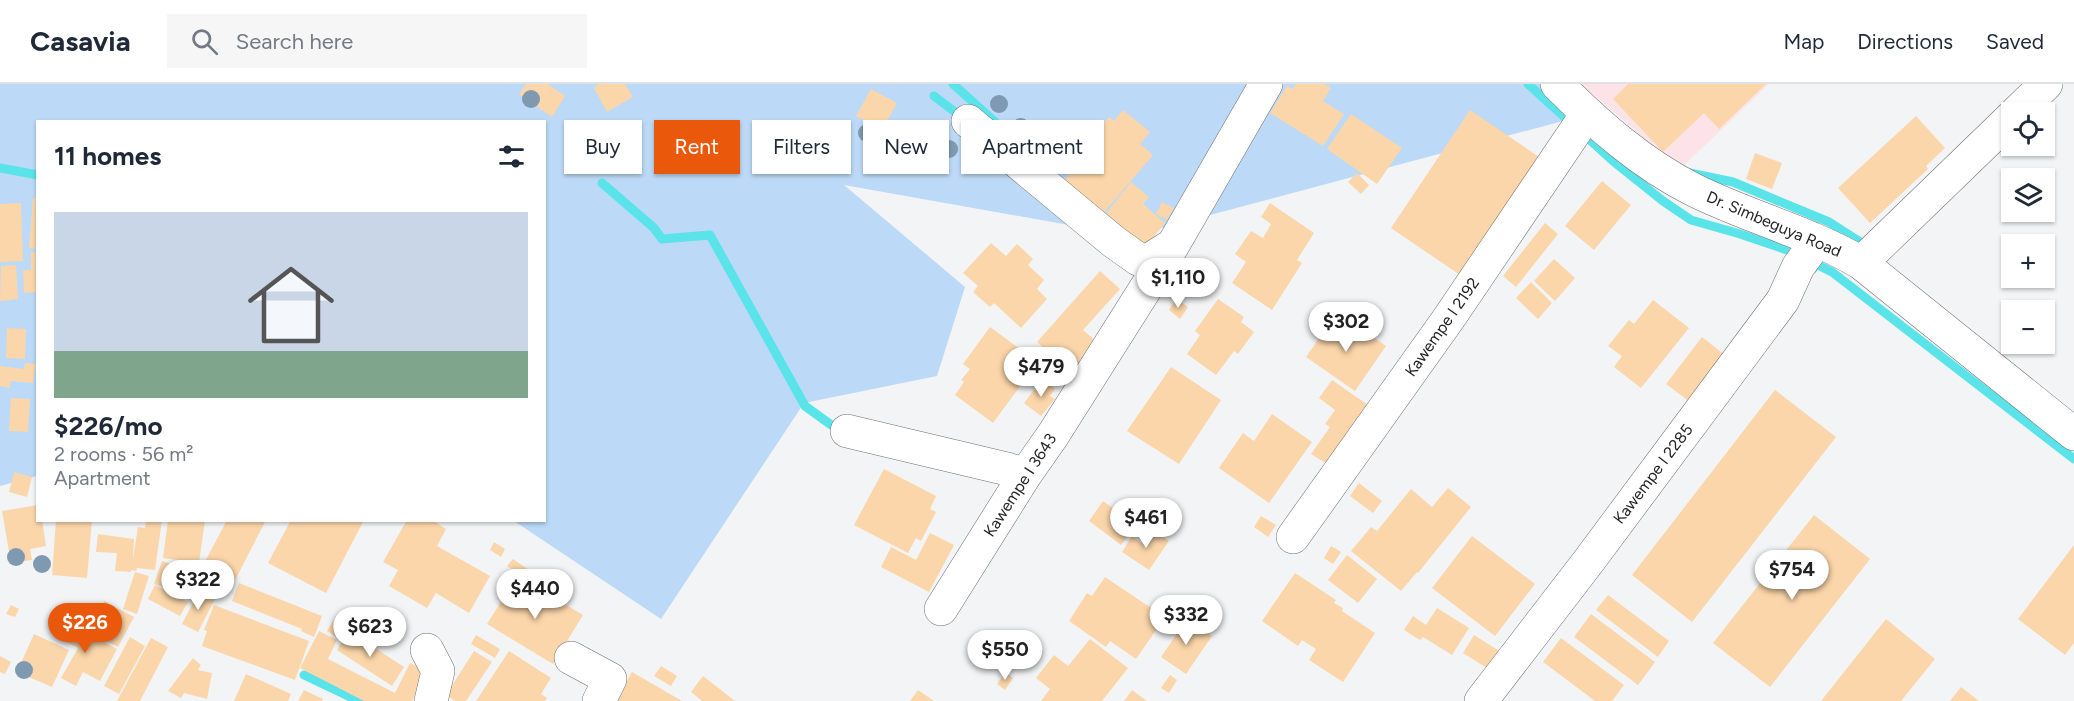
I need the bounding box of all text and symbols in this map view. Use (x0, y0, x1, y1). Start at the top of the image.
search box (167, 14, 587, 68)
text: Casavia (30, 24, 131, 58)
icon: search (188, 25, 221, 58)
text: Search here (236, 28, 353, 55)
text: Map (1783, 29, 1824, 54)
text: Directions (1857, 29, 1953, 54)
text: Saved (1986, 29, 2044, 54)
map controls (2001, 102, 2055, 354)
button: locate (2001, 102, 2055, 156)
chip: Buy (564, 120, 642, 174)
chip: Rent (654, 120, 740, 174)
chip: Filters (752, 120, 851, 174)
chip: New (863, 120, 949, 174)
chip: Apartment (961, 120, 1104, 174)
text: 11 homes (54, 140, 161, 172)
icon: filters (495, 140, 528, 173)
button: layers (2001, 168, 2055, 222)
street label: Dr. Simbeguya Road (1704, 187, 1844, 261)
button: + (2001, 234, 2055, 288)
icon: home (237, 251, 345, 359)
pin: $1,110 (1129, 258, 1227, 309)
text: $1,110 (1151, 265, 1205, 289)
street label: Kawempe I 2192 (1401, 274, 1483, 380)
button: − (2001, 300, 2055, 354)
pin: $302 (1310, 302, 1382, 353)
text: $302 (1323, 309, 1369, 333)
pin: $479 (1005, 347, 1077, 398)
text: $479 (1018, 354, 1064, 378)
text: $226/mo (54, 410, 163, 442)
street label: Kawempe I 2285 (1609, 420, 1697, 528)
street label: Kawempe I 3643 (980, 430, 1060, 540)
text: 2 rooms · 56 m² (54, 442, 193, 466)
text: Apartment (54, 466, 151, 490)
pin: $461 (1110, 498, 1182, 549)
text: $461 (1124, 505, 1168, 529)
pin: $754 (1756, 550, 1828, 601)
text: $754 (1769, 557, 1815, 581)
pin: $322 (162, 560, 234, 611)
text: $322 (175, 567, 221, 591)
pin: $440 (499, 569, 571, 620)
text: $440 (510, 576, 560, 600)
pin: $332 (1150, 595, 1222, 646)
text: $332 (1164, 602, 1208, 626)
pin: $226 (49, 603, 121, 654)
pin: $623 (334, 607, 406, 658)
text: $226 (62, 610, 108, 634)
text: $623 (347, 614, 393, 638)
pin: $550 (969, 630, 1041, 681)
text: $550 (981, 637, 1029, 661)

